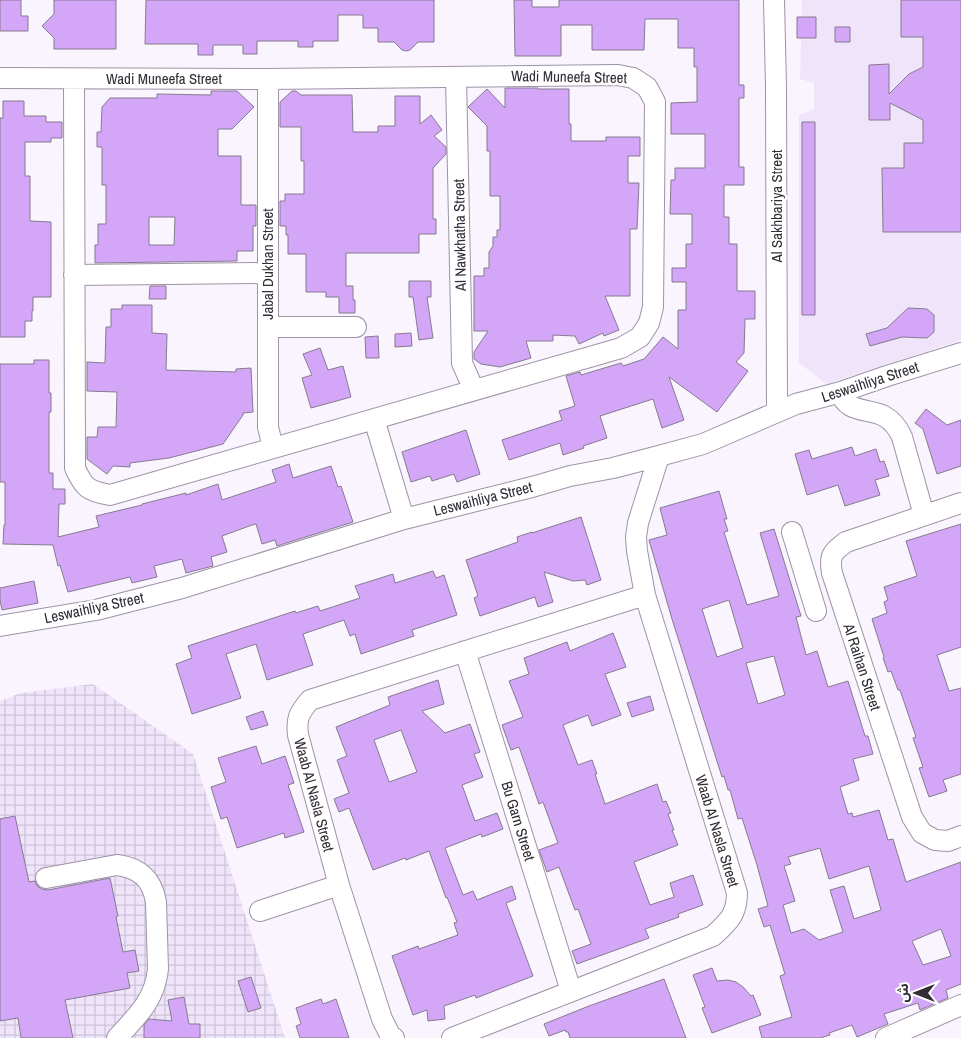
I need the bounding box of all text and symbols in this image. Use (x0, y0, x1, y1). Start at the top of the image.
street label: Wadi Muneefa Street (511, 65, 628, 88)
street label: Wadi Muneefa Street (106, 68, 222, 89)
street label: Al Sakhbariya Street (766, 149, 787, 263)
street label: Al Nawkhatha Street (448, 178, 471, 292)
street label: Jabal Dukhan Street (257, 208, 278, 320)
street label: Leswaihliya Street (818, 356, 922, 407)
street label: Leswaihliya Street (431, 476, 535, 521)
street label: Leswaihliya Street (42, 587, 146, 628)
street label: Al Raihan Street (838, 620, 887, 714)
street label: Waab Al Nasla Street (289, 736, 340, 854)
street label: Waab Al Nasla Street (690, 772, 745, 890)
street label: Bu Garn Street (496, 779, 541, 864)
north arrow (891, 968, 941, 1018)
text: ش (894, 983, 912, 1003)

